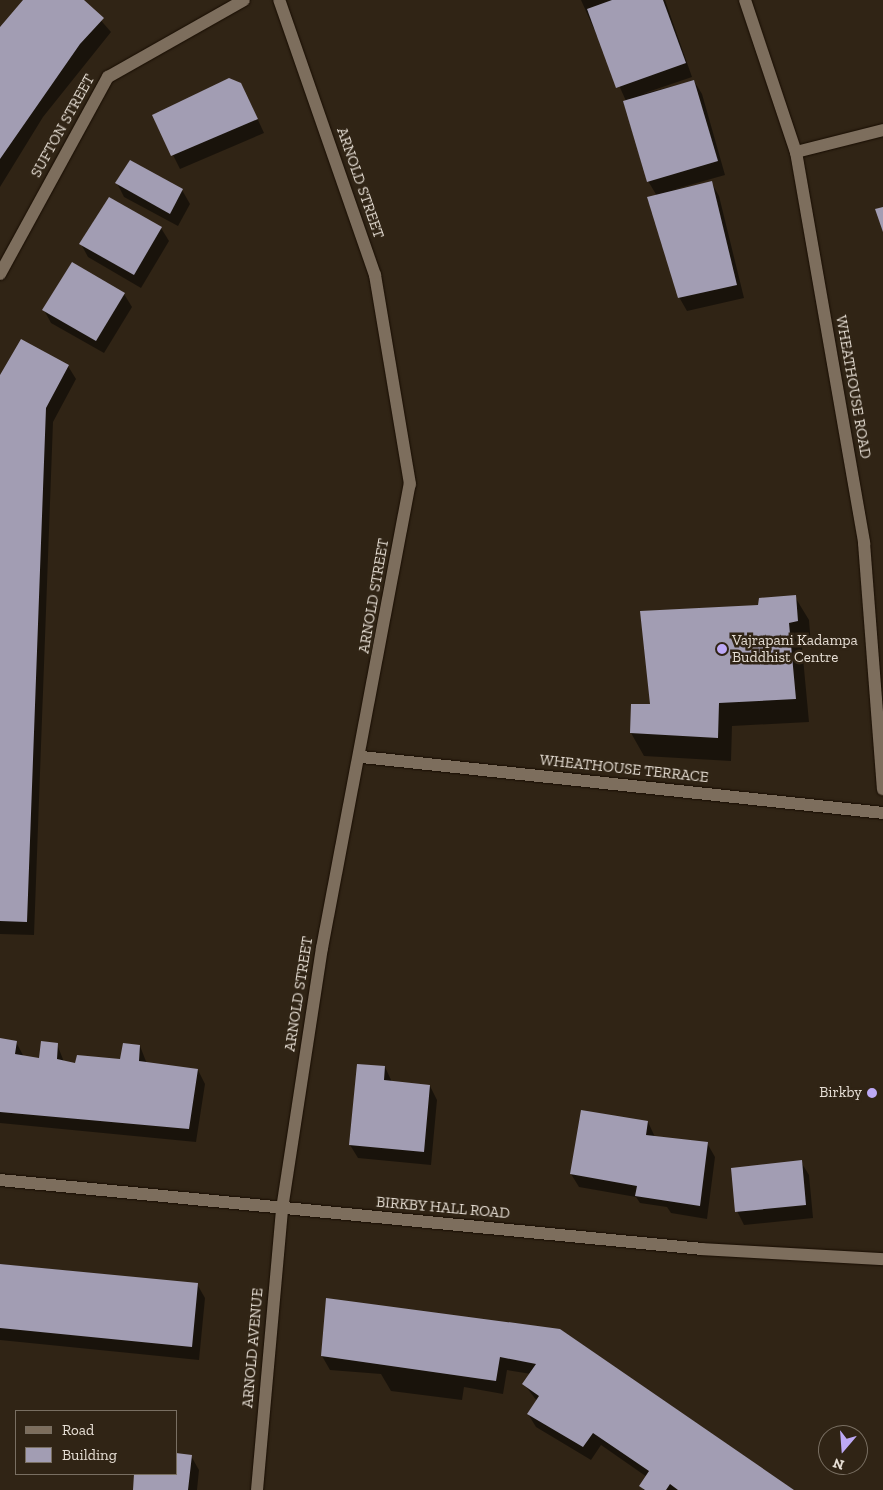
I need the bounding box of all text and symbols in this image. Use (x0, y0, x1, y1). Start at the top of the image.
street label: SUFTON STREET (27, 71, 99, 181)
street label: ARNOLD STREET (333, 125, 387, 241)
street label: WHEATHOUSE ROAD (832, 314, 874, 460)
street label: ARNOLD STREET (355, 537, 393, 655)
place label: Vajrapani Kadampa Buddhist Centre (732, 631, 858, 666)
marker: Vajrapani Kadampa Buddhist Centre (716, 643, 728, 655)
street label: WHEATHOUSE TERRACE (539, 751, 709, 787)
street label: ARNOLD STREET (281, 935, 317, 1053)
place label: Birkby (819, 1084, 862, 1102)
marker: Birkby (866, 1087, 878, 1099)
street label: BIRKBY HALL ROAD (375, 1193, 511, 1223)
street label: ARNOLD AVENUE (239, 1287, 267, 1409)
legend (15, 1410, 178, 1475)
text: Road (62, 1421, 94, 1439)
north arrow (818, 1425, 868, 1475)
text: Building (62, 1446, 117, 1464)
text: N (831, 1454, 846, 1474)

